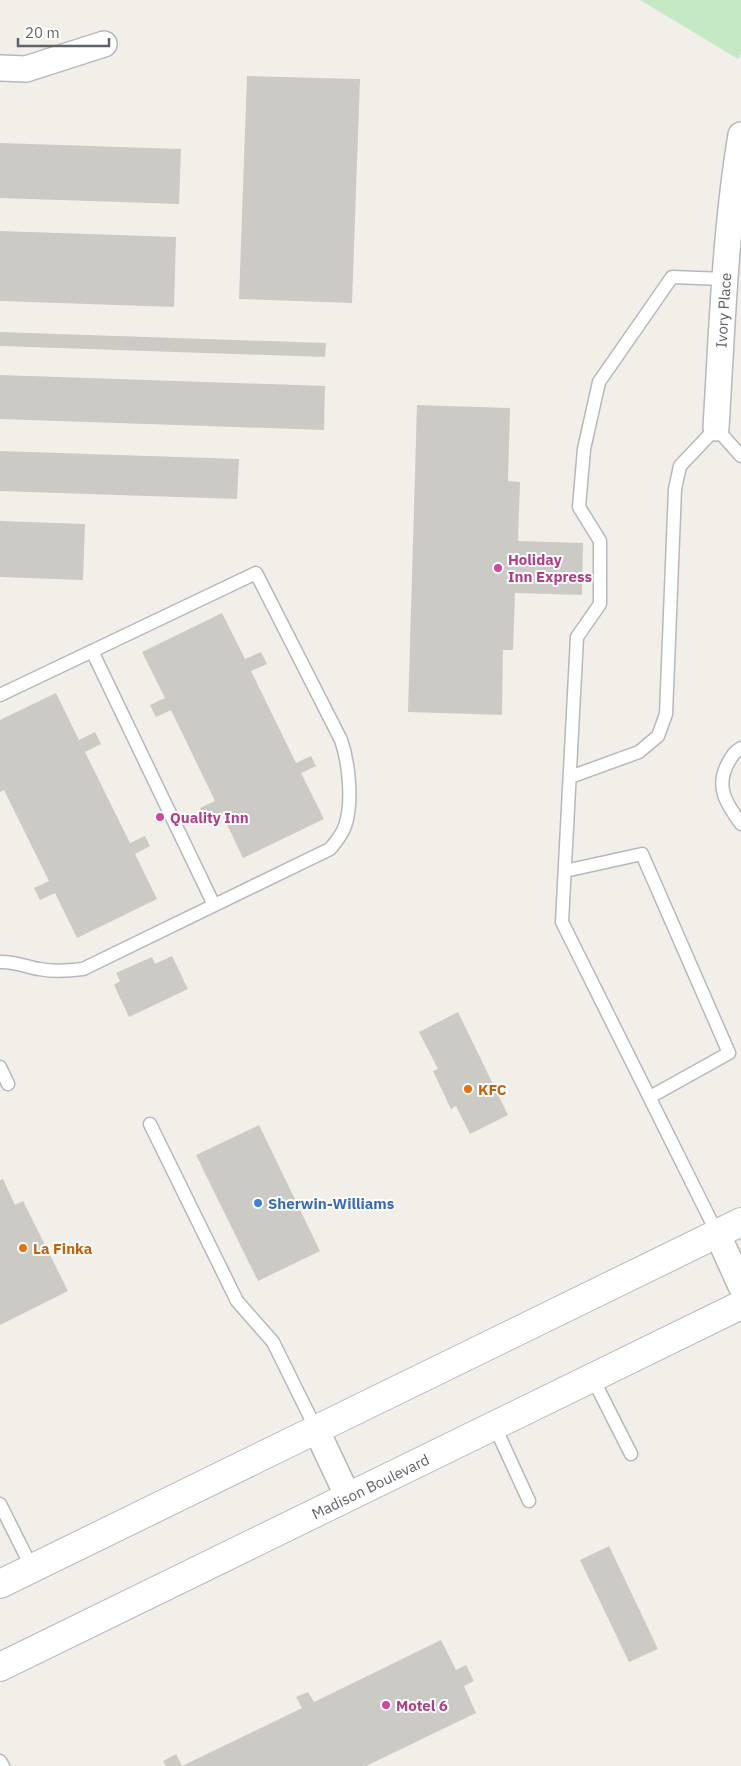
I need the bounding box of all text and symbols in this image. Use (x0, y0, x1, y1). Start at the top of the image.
scale bar (18, 15, 109, 47)
text: 20 m (25, 23, 60, 42)
street label: Ivory Place (711, 272, 735, 348)
place label: Holiday Inn Express (508, 550, 592, 586)
marker: Holiday Inn Express (492, 562, 504, 574)
place label: Quality Inn (170, 808, 249, 827)
marker: Quality Inn (154, 811, 166, 823)
place label: KFC (478, 1080, 507, 1099)
marker: KFC (462, 1083, 474, 1095)
place label: Sherwin-Williams (268, 1194, 395, 1213)
marker: Sherwin-Williams (252, 1197, 264, 1209)
place label: La Finka (33, 1239, 93, 1258)
marker: La Finka (17, 1242, 29, 1254)
street label: Madison Boulevard (308, 1449, 432, 1523)
place label: Motel 6 (396, 1696, 448, 1715)
marker: Motel 6 (380, 1699, 392, 1711)

